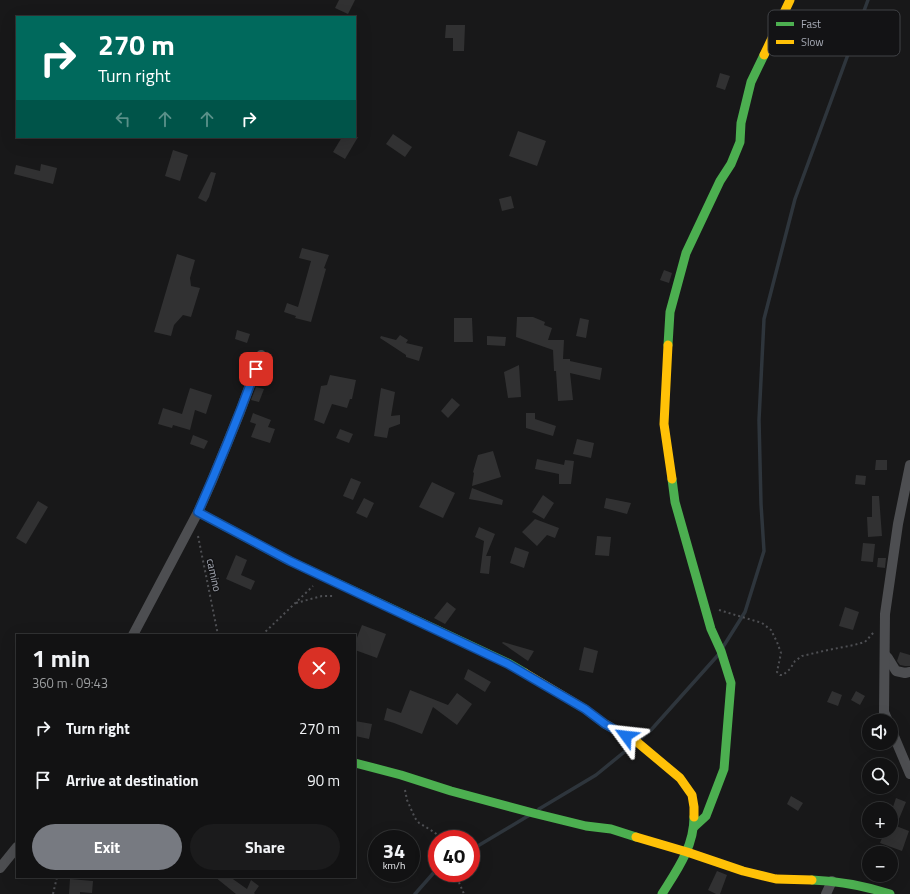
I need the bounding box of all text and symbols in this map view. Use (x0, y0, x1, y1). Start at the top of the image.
legend (768, 10, 900, 56)
text: Fast (801, 16, 821, 32)
text: 270 m (98, 23, 175, 66)
icon: right (32, 32, 84, 84)
text: Slow (801, 34, 824, 50)
text: Turn right (98, 62, 171, 89)
icon: left (112, 108, 134, 130)
icon: ahead (154, 108, 176, 130)
icon: ahead (196, 108, 218, 130)
icon: right (238, 108, 260, 130)
pin (239, 352, 273, 386)
icon: arrive (245, 358, 267, 380)
street label: camino (203, 557, 225, 593)
text: 1 min (32, 640, 90, 676)
button: close (298, 647, 340, 689)
text: 360 m · 09:43 (32, 673, 108, 693)
map controls (862, 714, 898, 882)
button: sound (862, 714, 898, 750)
position arrow (605, 715, 647, 757)
icon: right (32, 717, 54, 739)
text: Turn right (66, 717, 130, 740)
text: 270 m (299, 717, 340, 740)
button: search (862, 758, 898, 794)
icon: arrive (32, 769, 54, 791)
text: Arrive at destination (66, 769, 199, 792)
text: 90 m (307, 769, 340, 792)
button: + (862, 802, 898, 838)
button: Exit (32, 824, 182, 870)
button: Share (190, 824, 340, 870)
speed limit sign: 40 (428, 830, 480, 882)
text: 34 (383, 835, 405, 866)
button: − (862, 846, 898, 882)
text: km/h (383, 858, 405, 873)

